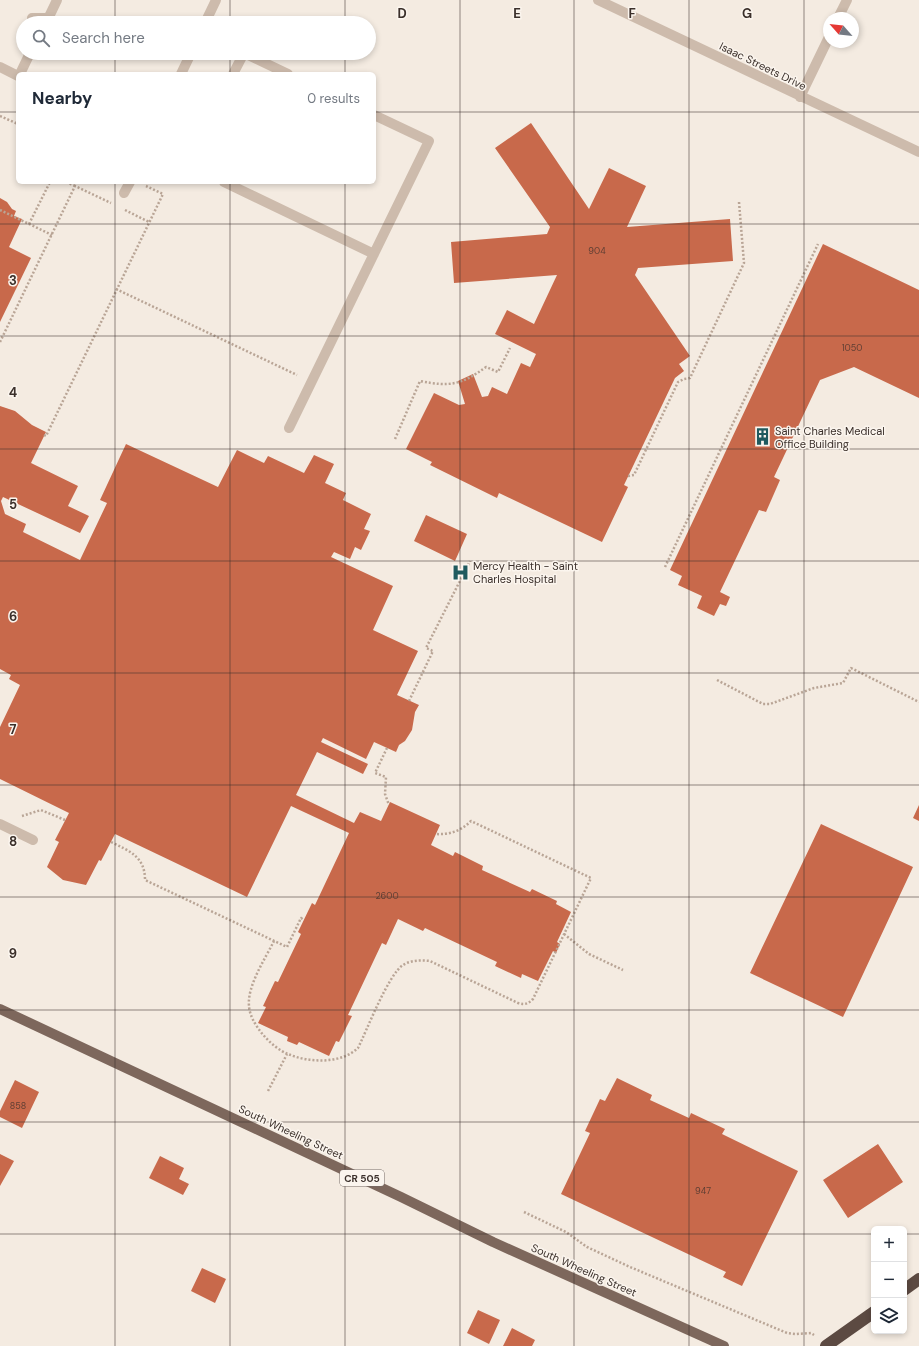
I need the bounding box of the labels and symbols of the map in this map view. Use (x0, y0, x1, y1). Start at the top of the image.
text: D (397, 5, 407, 22)
text: E (513, 5, 521, 22)
text: F (628, 5, 636, 22)
text: G (742, 5, 752, 22)
north arrow (823, 12, 859, 48)
street label: Isaac Streets Drive (717, 39, 809, 93)
house number: 904 (588, 245, 606, 257)
text: 3 (9, 272, 17, 289)
house number: 1050 (842, 342, 862, 354)
text: 4 (9, 384, 17, 401)
place label: Saint Charles Medical Office Building (775, 424, 885, 451)
building icon: Saint Charles Medical Office Building (752, 427, 772, 447)
text: 5 (9, 496, 17, 513)
place label: Mercy Health - Saint Charles Hospital (473, 559, 578, 586)
hospital icon: Mercy Health - Saint Charles Hospital (450, 562, 470, 582)
text: 6 (9, 608, 17, 625)
text: 7 (10, 721, 17, 738)
text: 8 (9, 833, 17, 850)
house number: 2600 (375, 890, 399, 902)
text: 9 (9, 945, 17, 962)
house number: 858 (10, 1100, 26, 1112)
street label: South Wheeling Street (236, 1102, 346, 1162)
road number: CR 505 (340, 1170, 384, 1186)
house number: 947 (695, 1185, 711, 1197)
street label: South Wheeling Street (529, 1240, 639, 1300)

